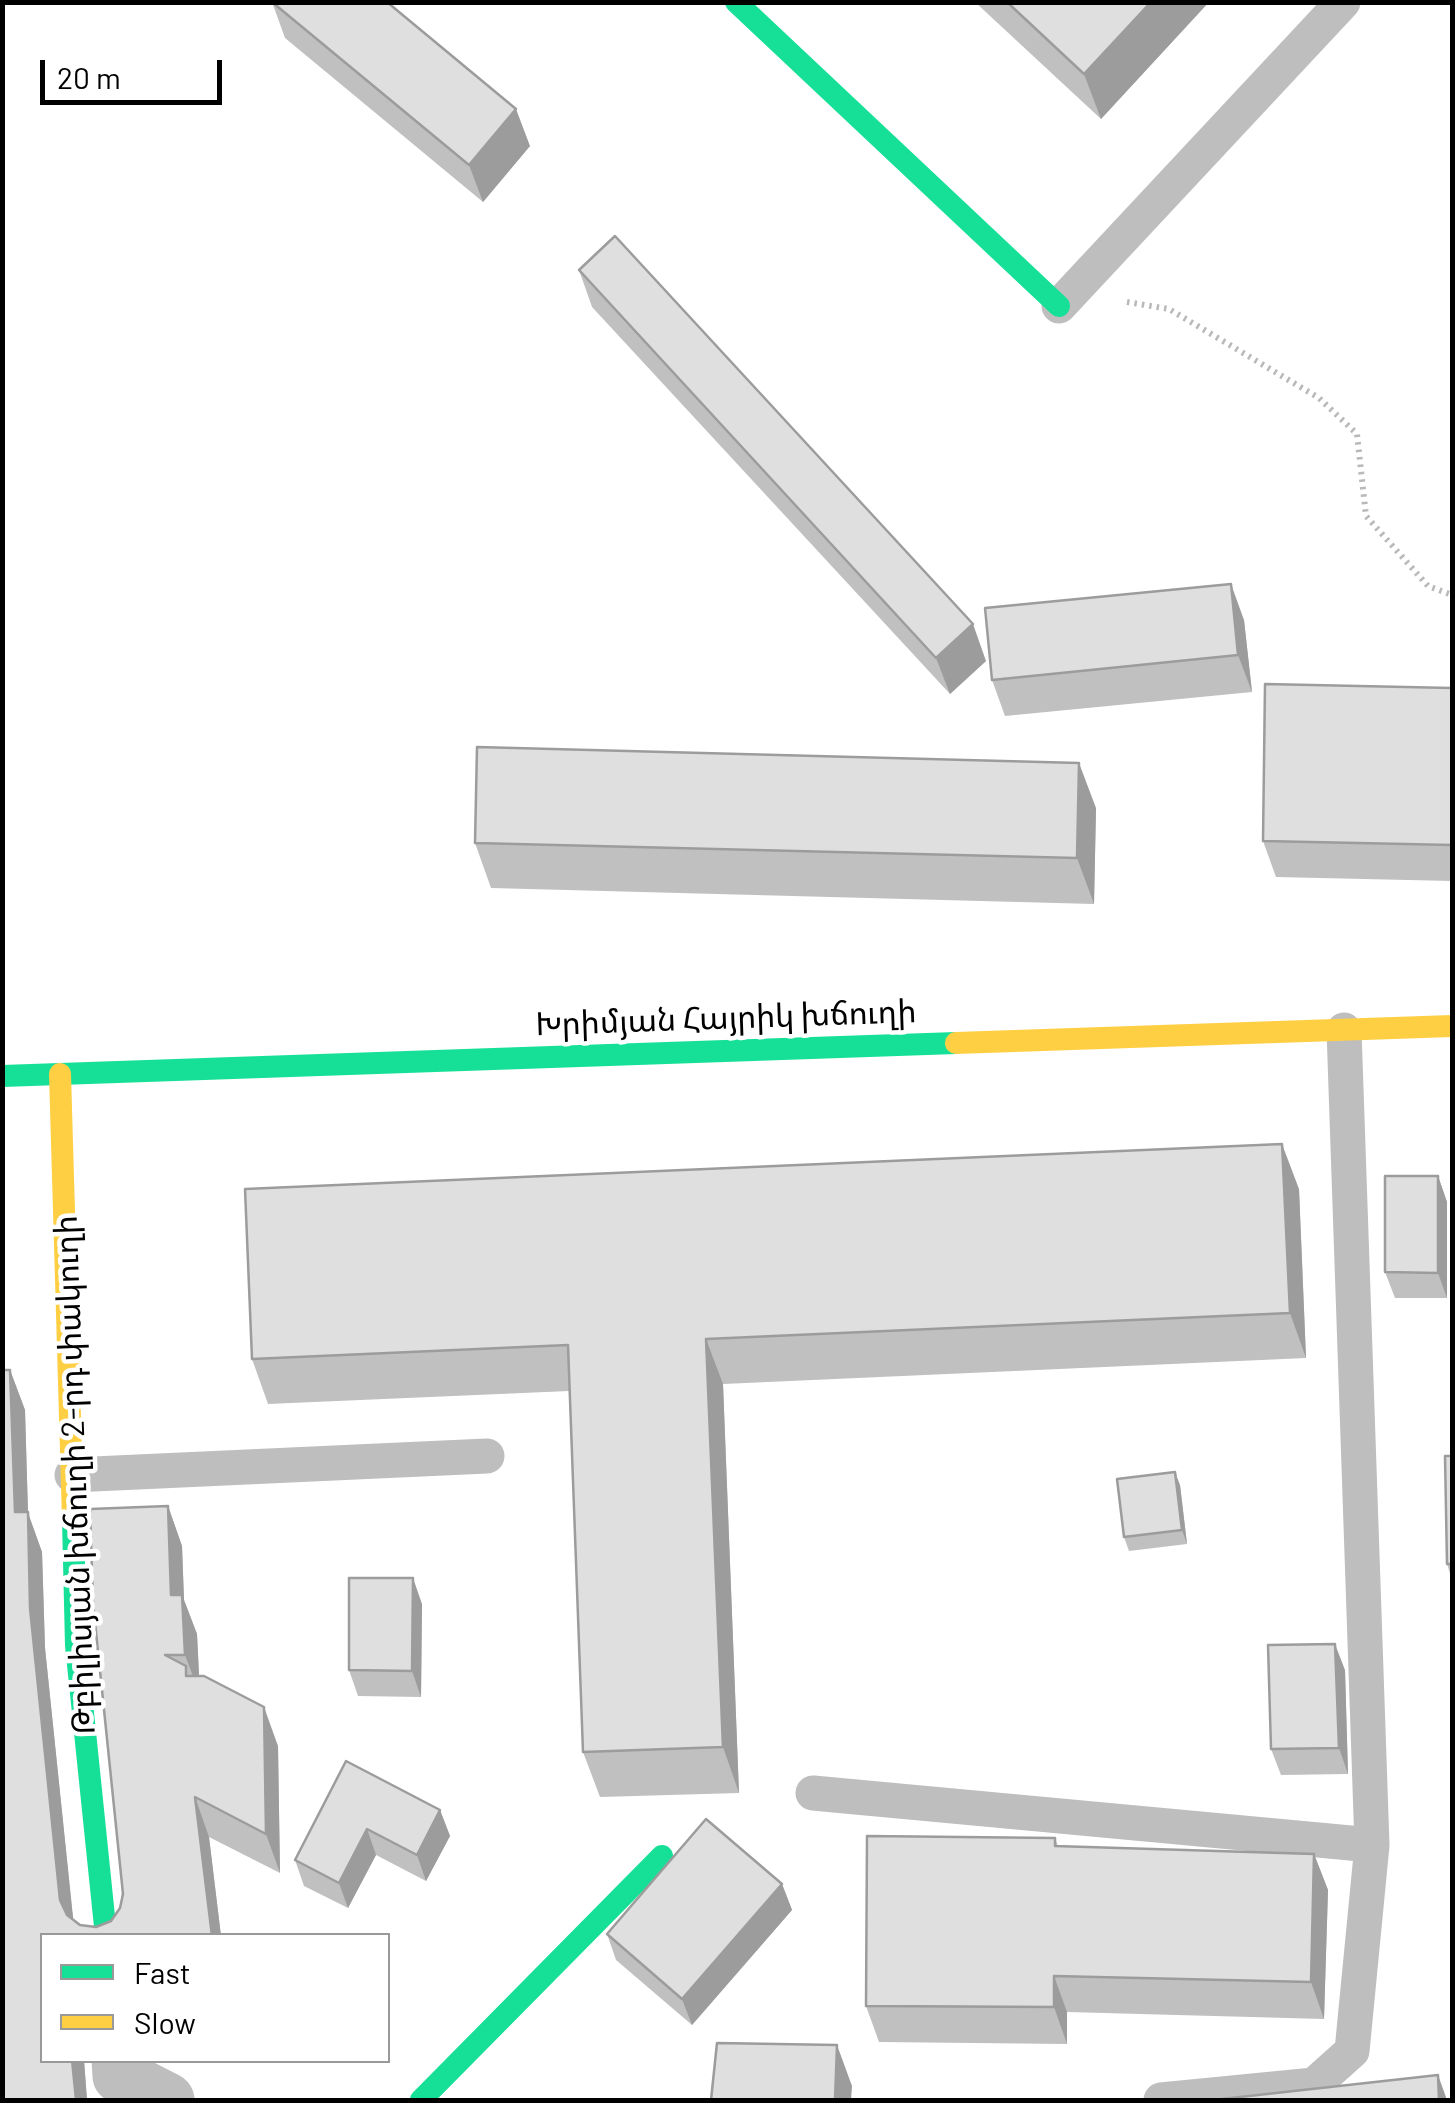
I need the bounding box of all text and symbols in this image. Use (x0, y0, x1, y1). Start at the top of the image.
scale bar (45, 40, 228, 102)
text: 20 m (57, 59, 121, 95)
street label: Խրիմյան Հայրիկ խճուղի (535, 992, 917, 1044)
street label: Թբիլիսյան խճուղի 2-րդ փակուղի (47, 1215, 103, 1735)
legend (40, 1933, 390, 2063)
text: Fast (134, 1954, 191, 1990)
text: Slow (134, 2004, 196, 2040)

